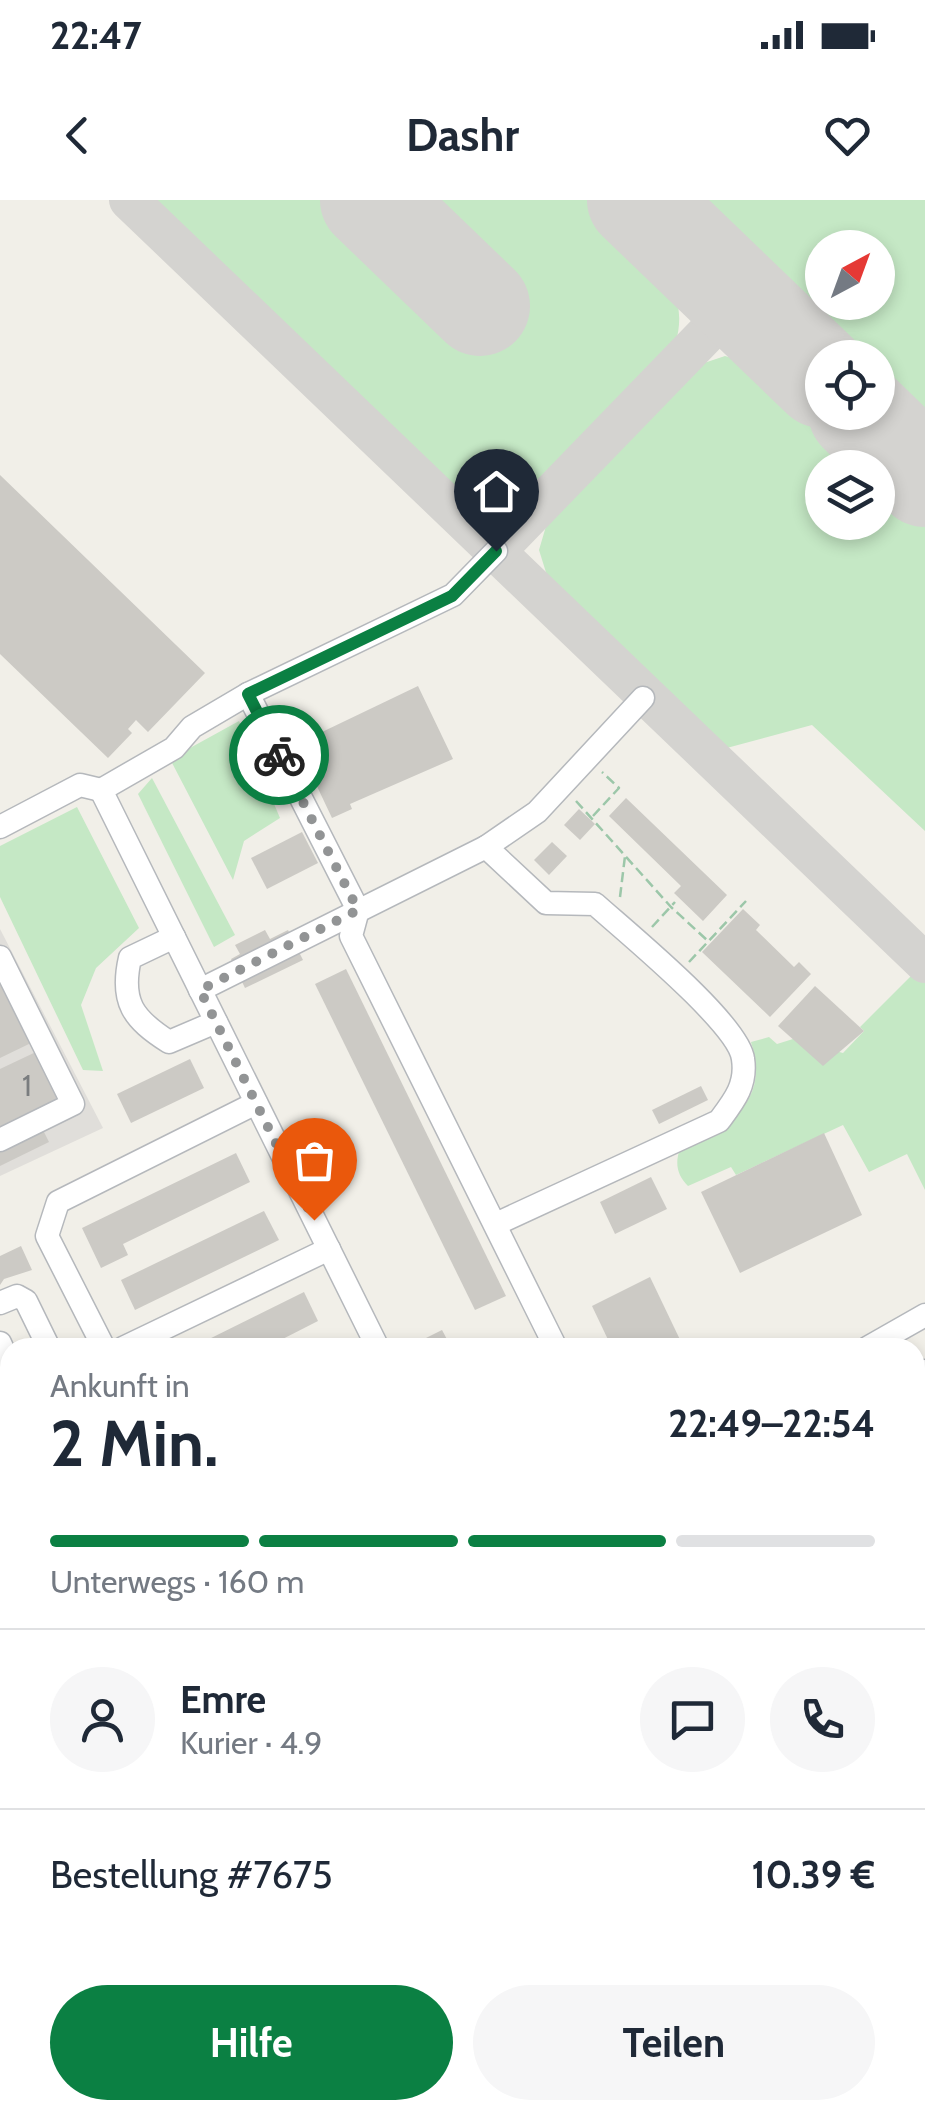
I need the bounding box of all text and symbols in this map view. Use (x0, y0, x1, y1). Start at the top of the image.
text: 22:47 (50, 12, 142, 59)
icon: back (50, 108, 105, 163)
text: Dashr (406, 108, 519, 162)
icon: heart (820, 108, 875, 163)
north arrow (805, 230, 895, 320)
map controls (805, 230, 895, 540)
button: locate (805, 340, 895, 430)
pin (454, 449, 539, 552)
button: layers (805, 450, 895, 540)
icon: home (469, 464, 524, 519)
courier (229, 705, 329, 805)
icon: bike (252, 728, 307, 783)
house number: 1 (22, 1067, 32, 1104)
pin (272, 1118, 357, 1221)
icon: bag (287, 1133, 342, 1188)
text: Ankunft in (50, 1366, 190, 1405)
text: 22:49–22:54 (668, 1400, 875, 1447)
text: 2 Min. (50, 1403, 218, 1482)
text: Unterwegs · 160 m (50, 1562, 304, 1601)
button: person (50, 1667, 155, 1772)
button: chat (640, 1667, 745, 1772)
button: phone (770, 1667, 875, 1772)
text: Emre (180, 1676, 266, 1723)
text: Kurier · 4.9 (180, 1723, 322, 1762)
text: Bestellung #7675 (50, 1851, 332, 1898)
text: 10.39 € (751, 1851, 875, 1898)
button: Hilfe (50, 1985, 453, 2100)
button: Teilen (473, 1985, 875, 2100)

